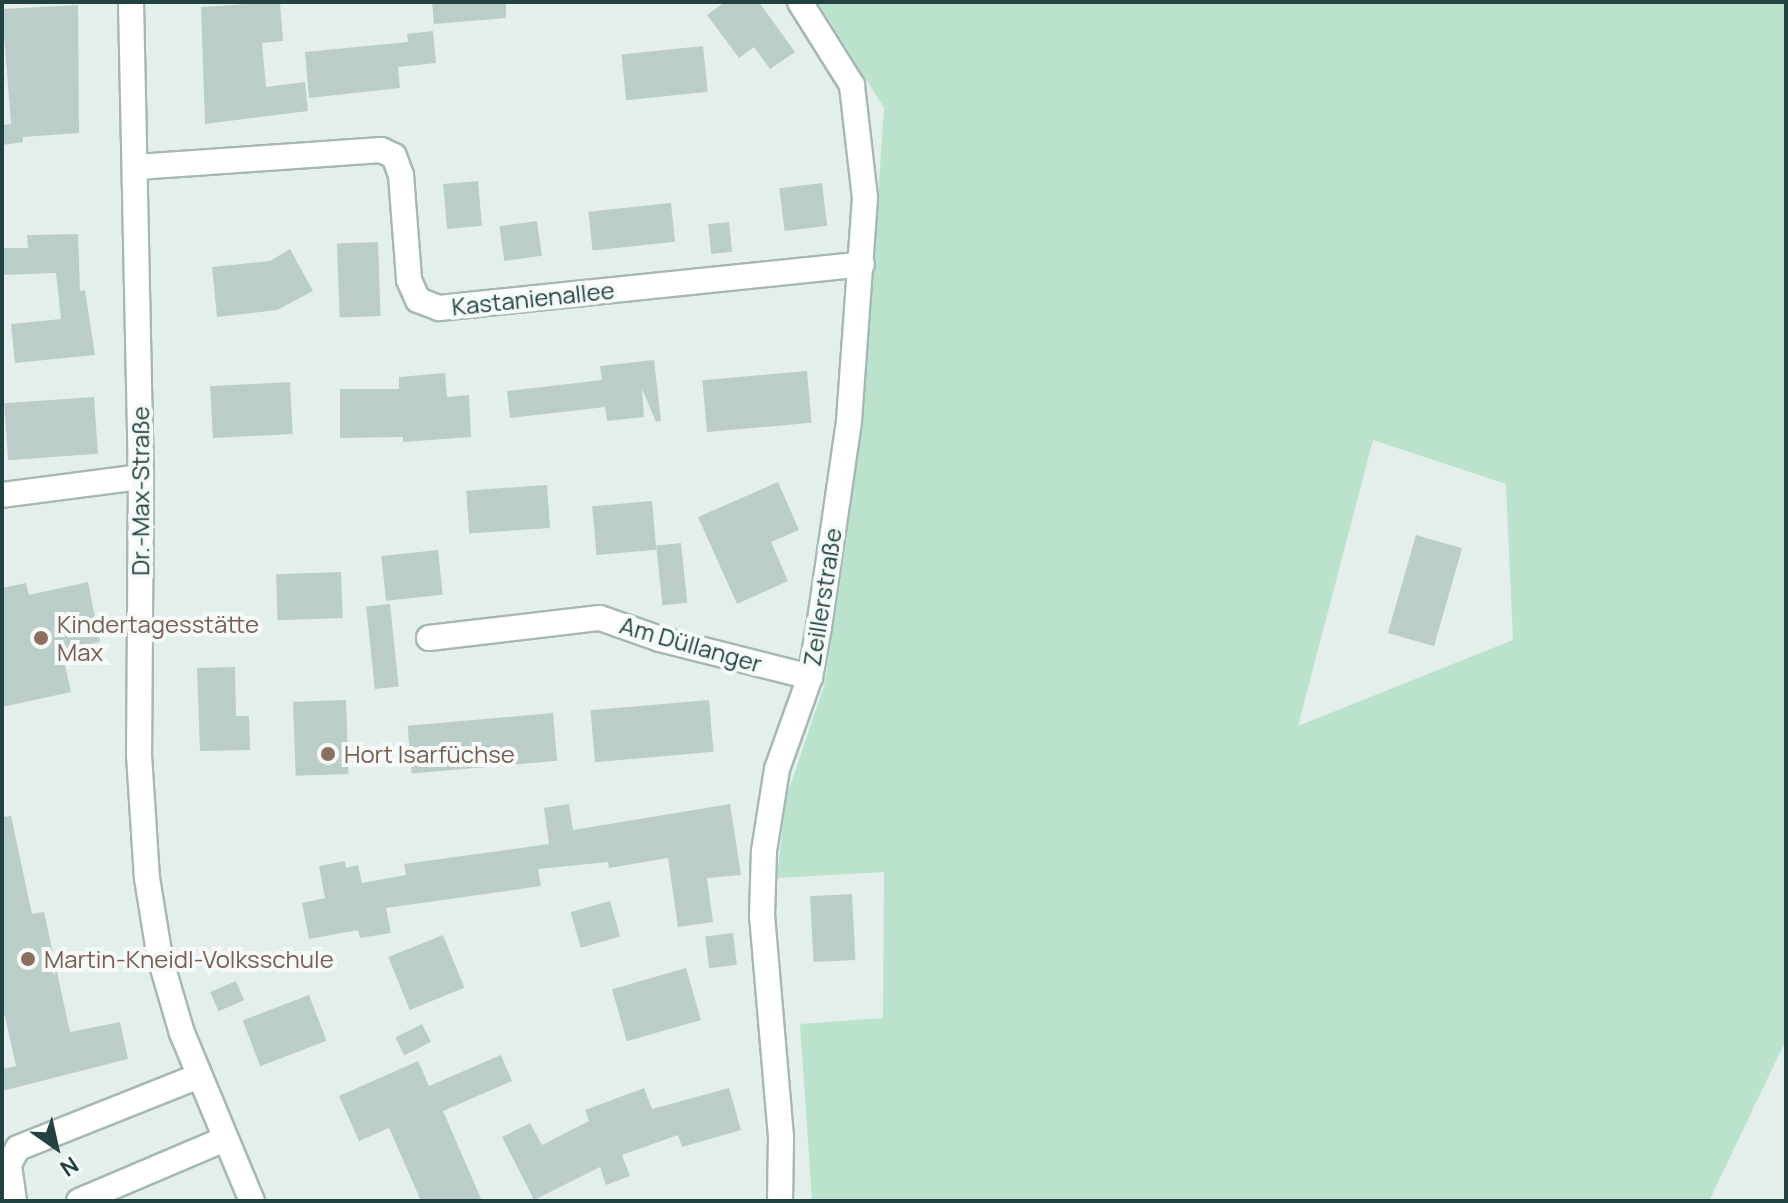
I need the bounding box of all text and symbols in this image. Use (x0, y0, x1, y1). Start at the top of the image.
street label: Kastanienallee (450, 275, 616, 321)
street label: Dr.-Max-Straße (126, 406, 154, 576)
street label: Zeillerstraße (797, 526, 847, 668)
place label: Kindertagesstätte Max (57, 610, 259, 666)
street label: Am Düllanger (617, 610, 765, 678)
marker: Kindertagesstätte Max (32, 629, 50, 647)
place label: Hort Isarfüchse (344, 740, 515, 768)
marker: Hort Isarfüchse (319, 745, 337, 763)
place label: Martin-Kneidl-Volksschule (44, 945, 334, 973)
marker: Martin-Kneidl-Volksschule (19, 950, 37, 968)
north arrow (16, 1107, 96, 1187)
text: N (54, 1150, 84, 1184)

